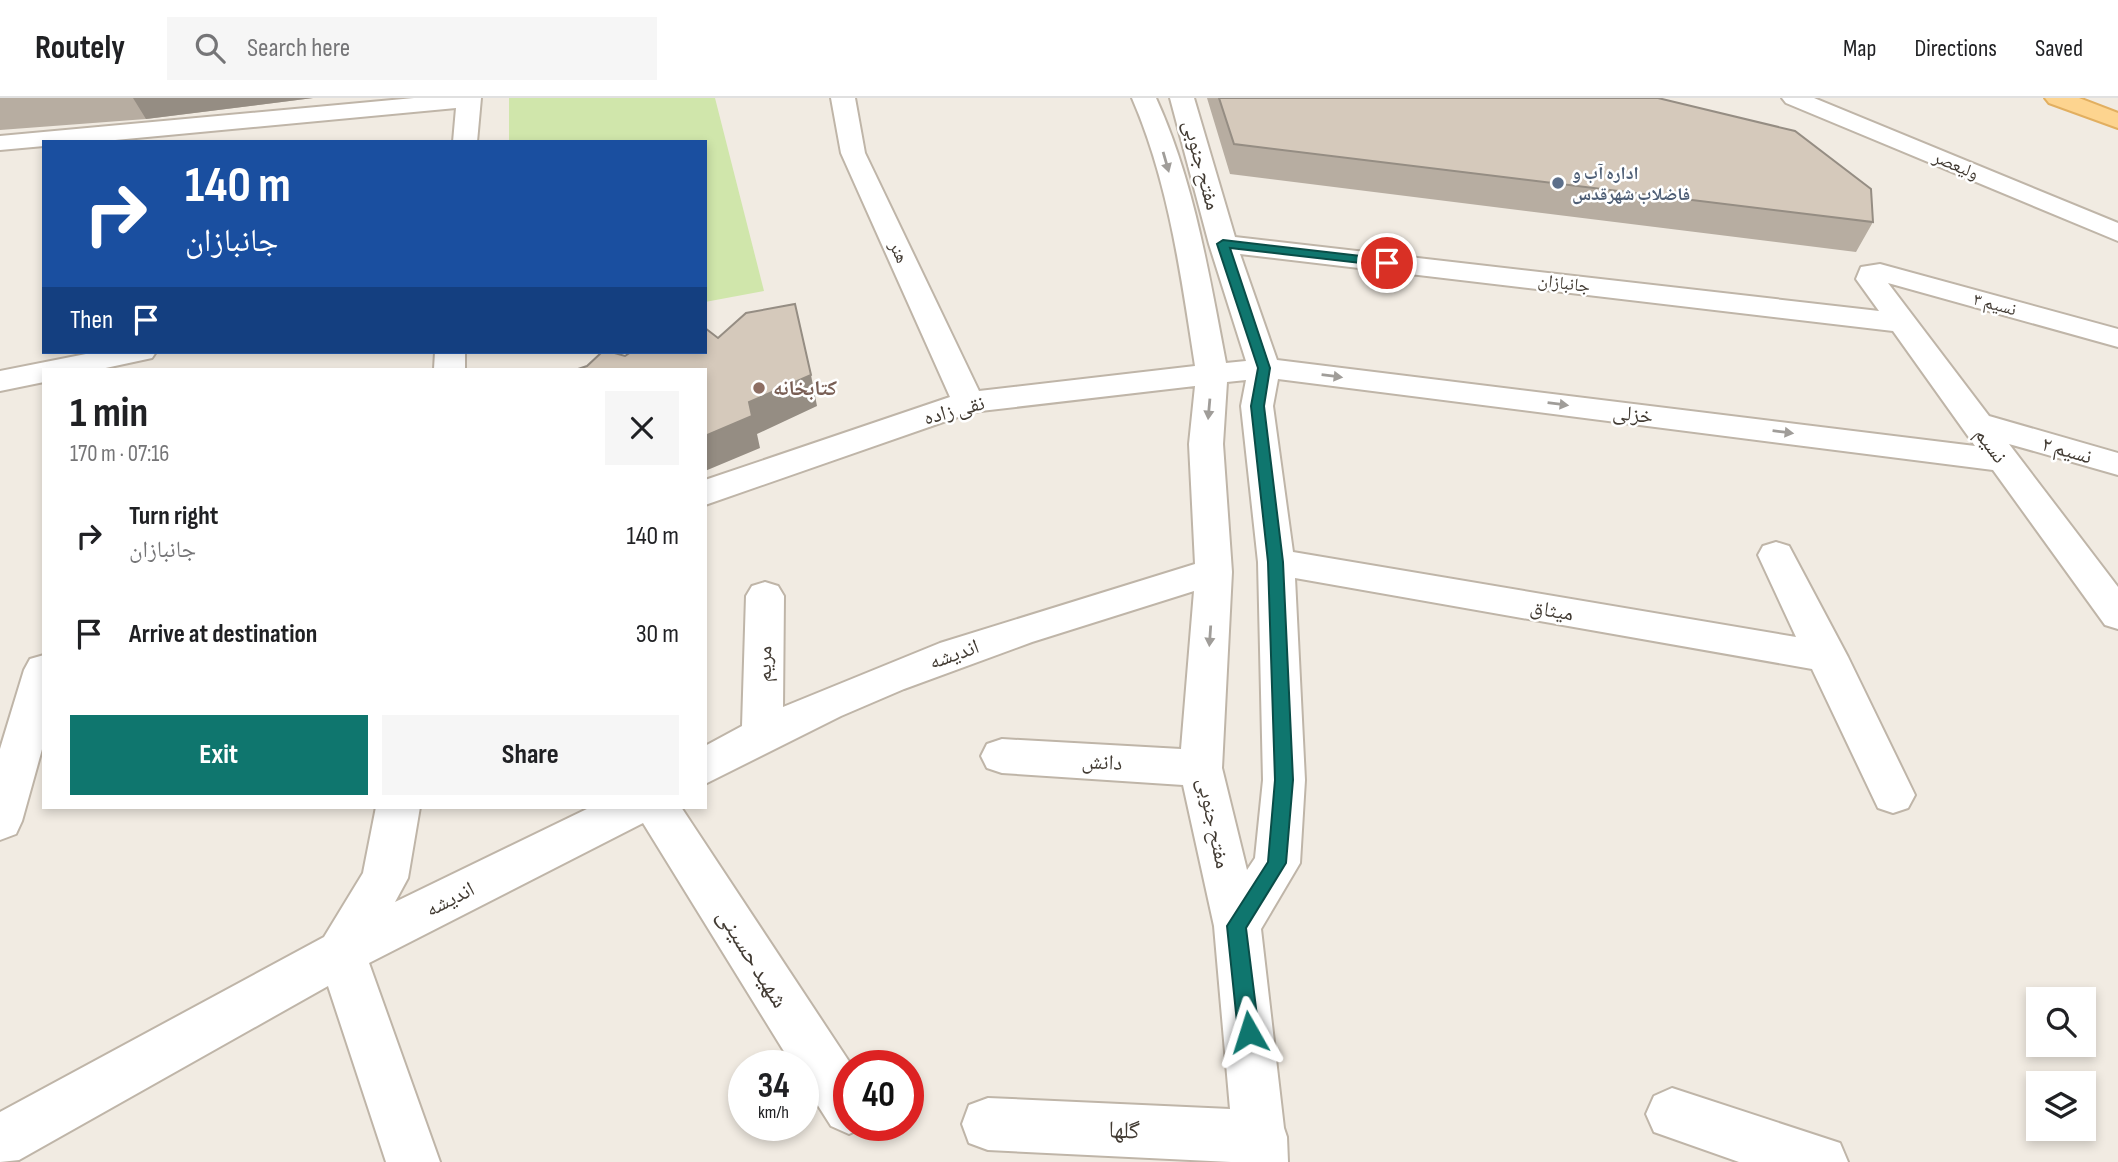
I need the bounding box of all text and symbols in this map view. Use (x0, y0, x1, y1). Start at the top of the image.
search box (167, 17, 657, 80)
text: Routely (35, 28, 125, 68)
icon: search (191, 29, 229, 67)
text: Search here (247, 33, 350, 64)
text: Map (1843, 34, 1876, 63)
text: Directions (1914, 34, 1997, 63)
text: Saved (2035, 34, 2083, 63)
street label: مفتح جنوبی (1178, 117, 1226, 213)
street label: ولیعصر (1929, 146, 1982, 184)
one-way arrow (1162, 152, 1172, 173)
text: 140 m (185, 157, 291, 216)
place label: اداره آب و فاضلاب شهرقدس (1572, 163, 1690, 205)
icon: right (70, 168, 161, 259)
marker: اداره آب و فاضلاب شهرقدس (1550, 175, 1566, 191)
text: جانبازان (185, 222, 278, 261)
pin (1357, 233, 1417, 293)
street label: هنر (884, 237, 913, 266)
icon: arrive (1368, 244, 1406, 282)
street label: جانبازان (1537, 270, 1591, 297)
street label: نسیم ۳ (1971, 289, 2019, 321)
icon: arrive (127, 301, 165, 339)
text: Then (70, 305, 113, 336)
one-way arrow (1321, 371, 1343, 382)
place label: کتابخانه (773, 376, 837, 401)
marker: کتابخانه (751, 380, 767, 396)
text: 1 min (70, 388, 148, 439)
street label: نقی زاده (921, 390, 987, 431)
button: close (605, 391, 679, 465)
one-way arrow (1203, 398, 1214, 420)
one-way arrow (1547, 399, 1569, 410)
street label: خزلی (1611, 400, 1655, 429)
street label: نسیم (1968, 422, 2012, 469)
one-way arrow (1772, 427, 1794, 438)
street label: نسیم ۲ (2039, 431, 2095, 471)
text: 170 m · 07:16 (70, 440, 169, 468)
text: Turn right (129, 501, 218, 532)
icon: right (70, 517, 108, 555)
text: 140 m (627, 521, 679, 552)
text: جانبازان (129, 536, 196, 564)
street label: میثاق (1528, 594, 1576, 627)
icon: arrive (70, 615, 108, 653)
text: Arrive at destination (129, 619, 317, 650)
text: 30 m (636, 619, 679, 650)
one-way arrow (1204, 625, 1215, 647)
street label: اندیشه (926, 634, 983, 675)
street label: مریم (752, 646, 778, 682)
button: Exit (70, 715, 368, 795)
button: Share (382, 715, 679, 795)
street label: دانش (1081, 749, 1123, 776)
street label: مفتح جنوبی (1192, 775, 1235, 871)
street label: اندیشه (422, 877, 479, 922)
street label: شهید حسینی (711, 903, 795, 1013)
map controls (2026, 987, 2096, 1141)
button: search (2026, 987, 2096, 1057)
position arrow (1212, 995, 1286, 1069)
speed limit sign: 40 (833, 1050, 924, 1141)
text: 34 (758, 1065, 790, 1108)
button: layers (2026, 1071, 2096, 1141)
text: km/h (758, 1102, 789, 1123)
street label: گلها (1108, 1115, 1140, 1146)

